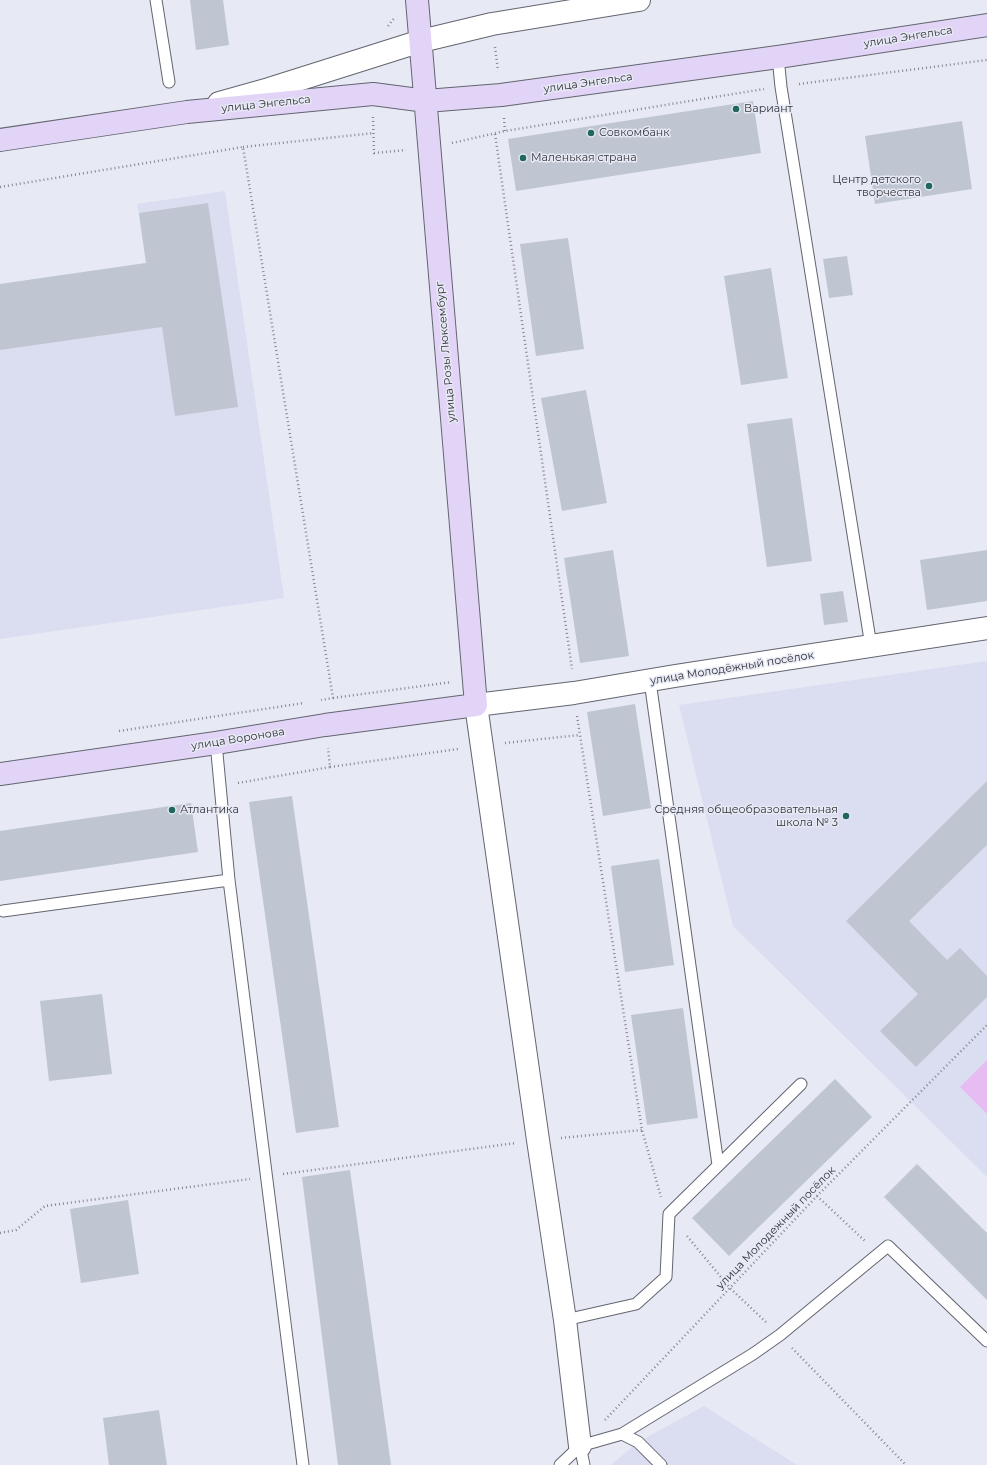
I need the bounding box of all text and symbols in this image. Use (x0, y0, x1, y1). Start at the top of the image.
street label: улица Энгельса (863, 23, 953, 51)
street label: улица Энгельса (543, 70, 633, 96)
street label: улица Энгельса (221, 93, 311, 115)
place label: Вариант (744, 102, 793, 116)
marker: Вариант (731, 104, 741, 114)
place label: Совкомбанк (599, 126, 670, 140)
marker: Совкомбанк (586, 128, 596, 138)
place label: Маленькая страна (531, 151, 637, 165)
marker: Маленькая страна (518, 153, 528, 163)
place label: Центр детского творчества (832, 173, 921, 199)
marker: Центр детского творчества (924, 181, 934, 191)
street label: улица Розы Люксембург (433, 281, 459, 423)
street label: улица Молодёжный посёлок (649, 649, 815, 687)
street label: улица Воронова (190, 725, 286, 753)
place label: Атлантика (180, 803, 239, 817)
place label: Средняя общеобразовательная школа № 3 (654, 803, 838, 829)
marker: Атлантика (167, 805, 177, 815)
marker: Средняя общеобразовательная школа № 3 (841, 811, 851, 821)
street label: улица Молодежный посёлок (714, 1164, 838, 1292)

